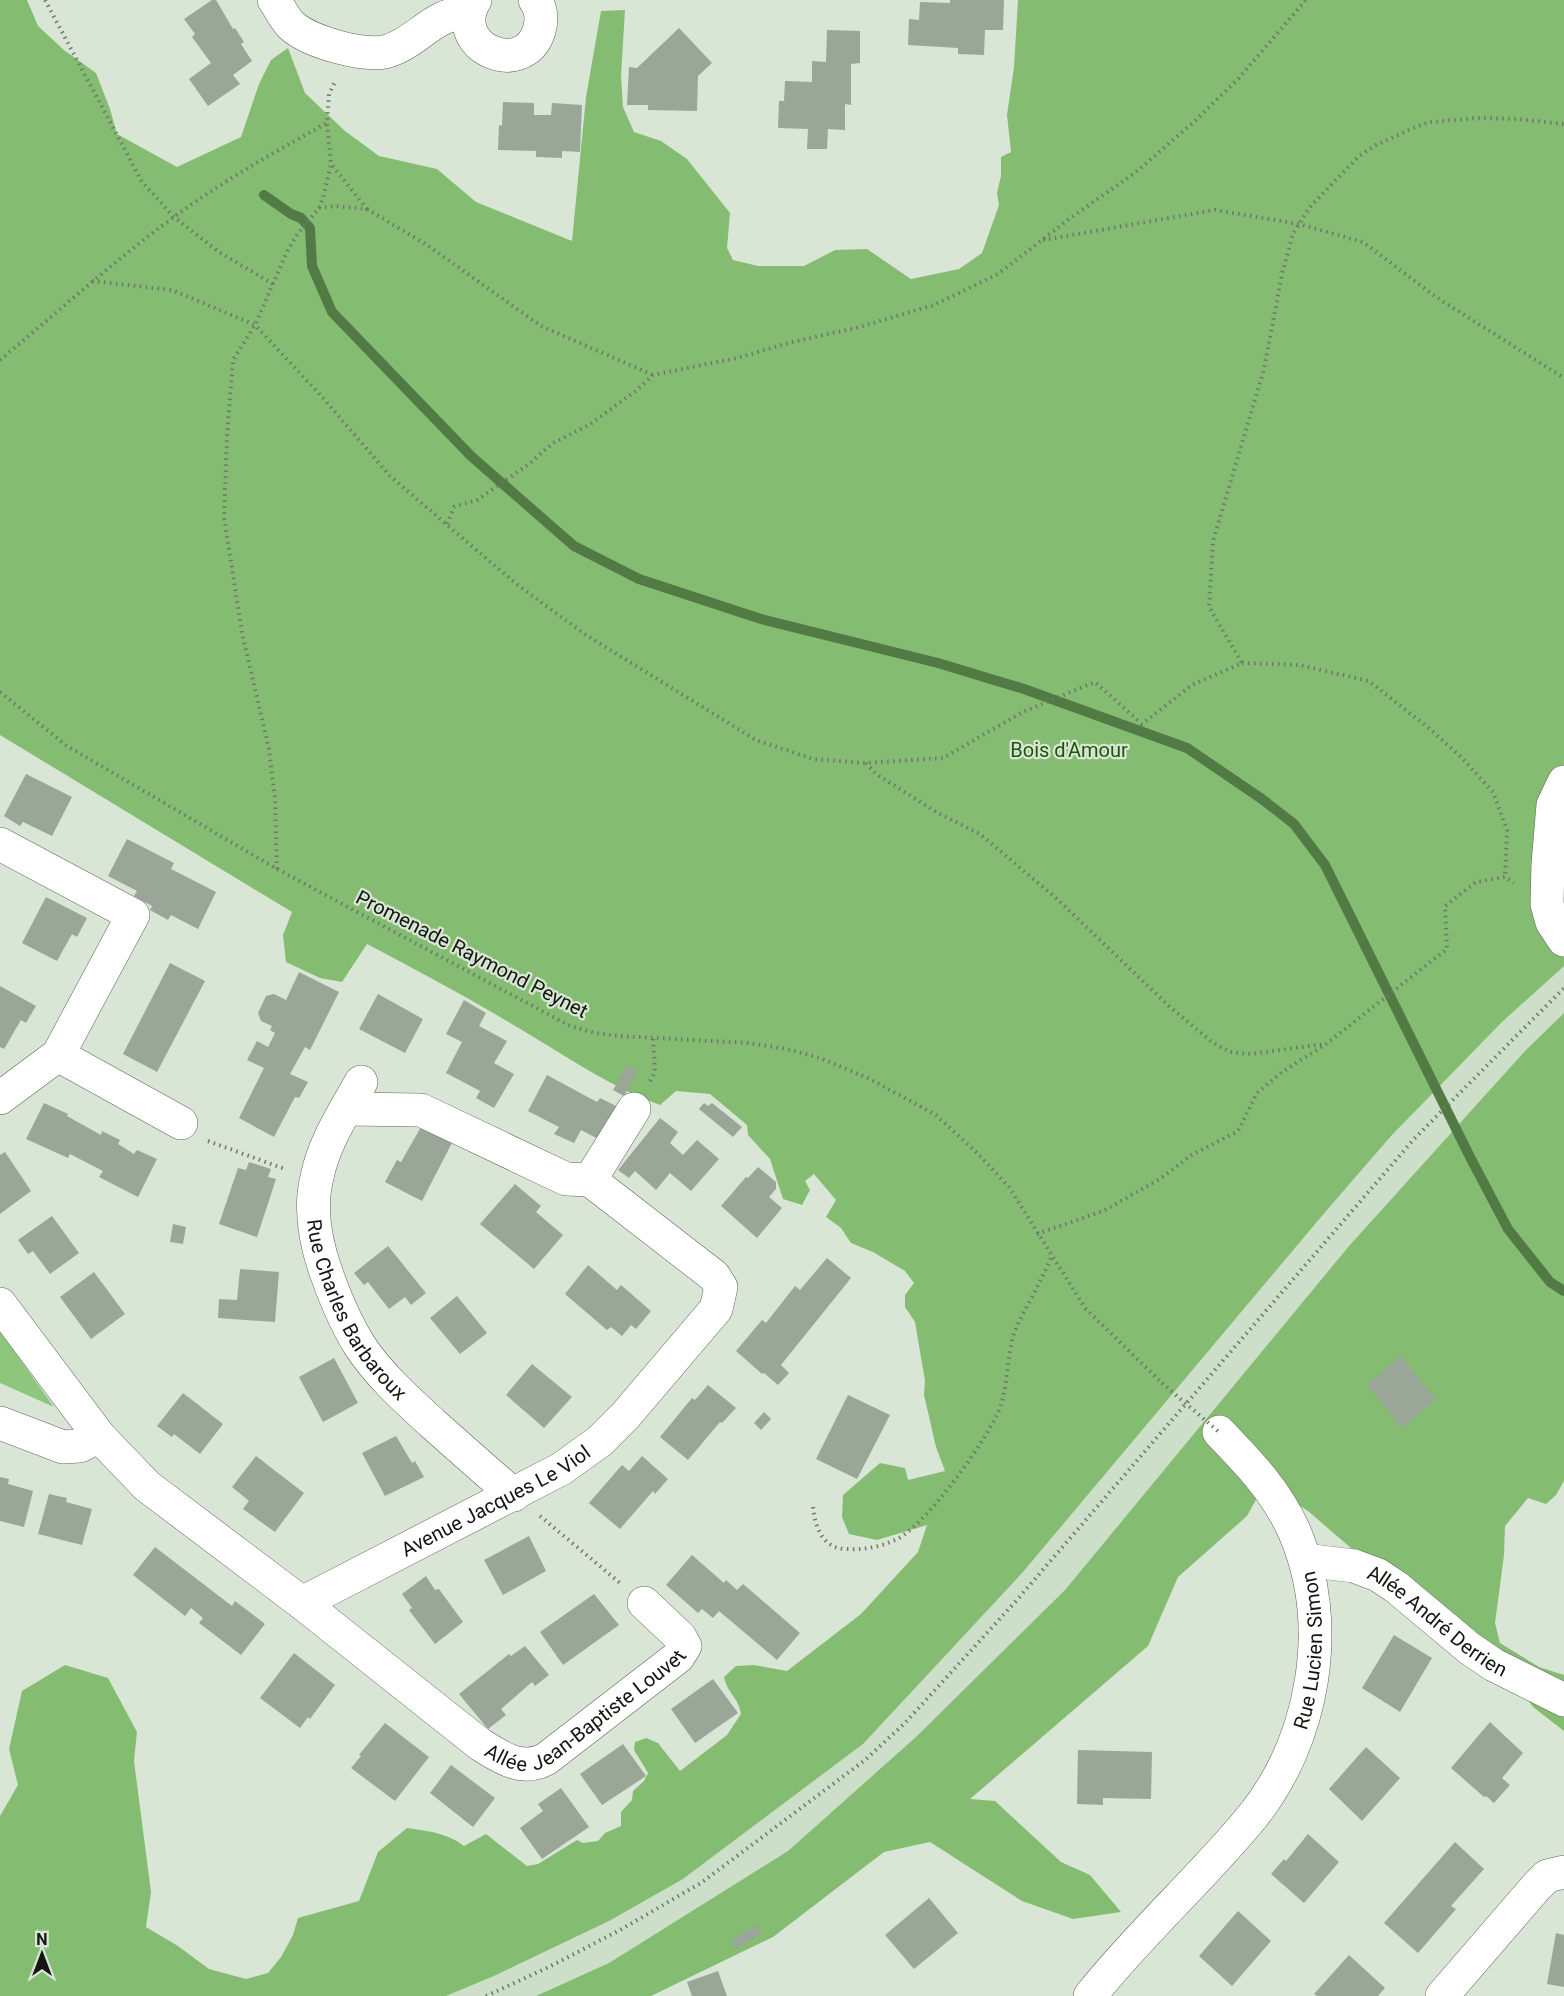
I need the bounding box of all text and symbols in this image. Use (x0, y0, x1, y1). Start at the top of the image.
park label: Bois d'Amour (1010, 738, 1128, 762)
street label: Promenade Raymond Peynet (352, 885, 592, 1023)
street label: Rue Charles Barbaroux (302, 1218, 412, 1405)
street label: Avenue Jacques Le Viol (397, 1440, 595, 1562)
street label: Allée André Derrien (1364, 1560, 1511, 1682)
street label: Rue Lucien Simon (1288, 1569, 1327, 1732)
street label: Allée Jean-Baptiste Louvet (481, 1645, 691, 1776)
north arrow (12, 1924, 72, 1984)
text: N (36, 1930, 48, 1949)

